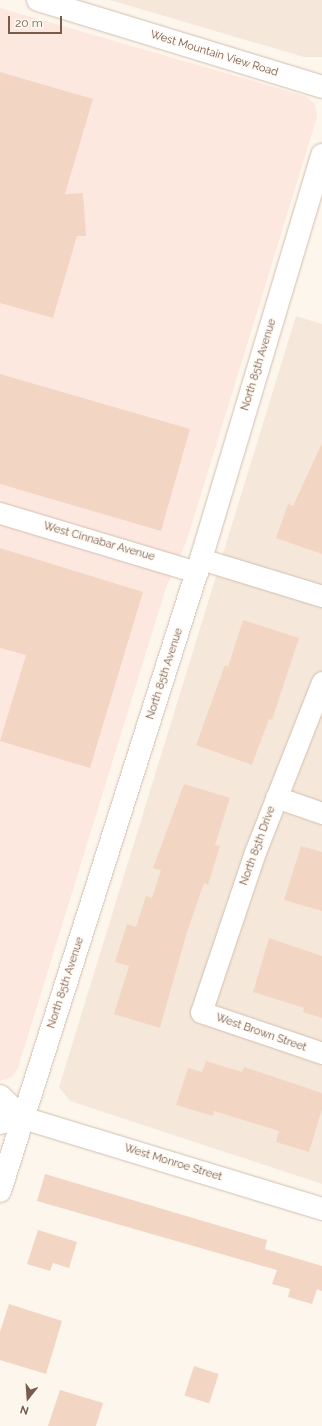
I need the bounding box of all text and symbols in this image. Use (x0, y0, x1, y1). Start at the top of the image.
scale bar (10, 8, 64, 34)
text: 20 m (15, 16, 43, 30)
street label: West Mountain View Road (148, 28, 280, 80)
street label: North 85th Avenue (239, 317, 279, 413)
street label: West Cinnabar Avenue (42, 520, 156, 564)
street label: North 85th Avenue (144, 626, 186, 722)
street label: North 85th Drive (238, 805, 278, 887)
street label: North 85th Avenue (45, 935, 87, 1031)
street label: West Brown Street (214, 1011, 308, 1055)
street label: West Monroe Street (123, 1142, 223, 1184)
north arrow (8, 1378, 48, 1418)
text: N (18, 1403, 30, 1417)

